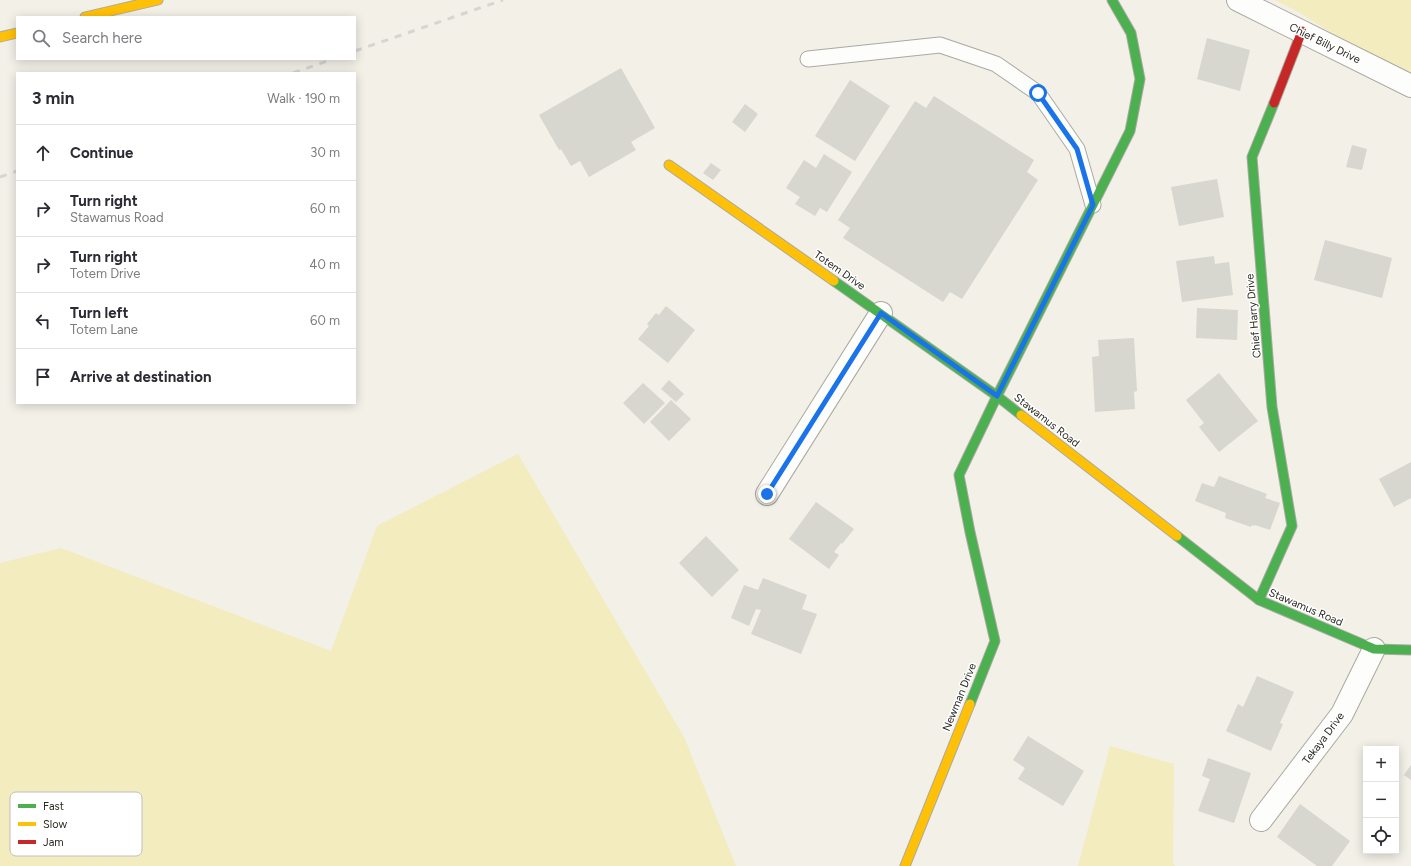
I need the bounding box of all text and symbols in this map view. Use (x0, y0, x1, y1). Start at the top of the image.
search box (16, 16, 356, 60)
street label: Chief Billy Drive (1287, 21, 1362, 66)
icon: search (30, 27, 52, 49)
text: Search here (62, 29, 142, 47)
route start (1029, 84, 1047, 102)
text: 3 min (32, 88, 74, 108)
text: Walk · 190 m (267, 91, 340, 106)
icon: ahead (32, 142, 54, 164)
text: Continue (70, 144, 133, 162)
text: 30 m (310, 145, 340, 160)
text: Turn right (70, 192, 138, 210)
icon: right (32, 198, 54, 220)
text: 60 m (310, 201, 340, 216)
text: Stawamus Road (70, 210, 164, 225)
text: Turn right (70, 248, 138, 266)
street label: Totem Drive (812, 248, 868, 293)
icon: right (32, 254, 54, 276)
text: 40 m (309, 257, 340, 272)
text: Totem Drive (70, 266, 140, 281)
street label: Chief Harry Drive (1243, 273, 1264, 359)
text: Turn left (70, 304, 128, 322)
icon: left (32, 310, 54, 332)
text: 60 m (310, 313, 340, 328)
text: Totem Lane (70, 322, 138, 337)
icon: arrive (32, 366, 54, 388)
text: Arrive at destination (70, 368, 211, 386)
street label: Stawamus Road (1011, 391, 1082, 450)
route end (758, 485, 776, 503)
street label: Stawamus Road (1267, 586, 1345, 629)
street label: Newman Drive (940, 661, 979, 733)
street label: Tekaya Drive (1300, 710, 1347, 767)
map controls (1363, 746, 1399, 854)
button: + (1363, 746, 1399, 782)
button: − (1363, 782, 1399, 818)
legend (10, 792, 142, 856)
text: Fast (43, 800, 64, 813)
text: Slow (43, 818, 67, 831)
button: locate (1363, 818, 1399, 854)
text: Jam (43, 836, 64, 849)

